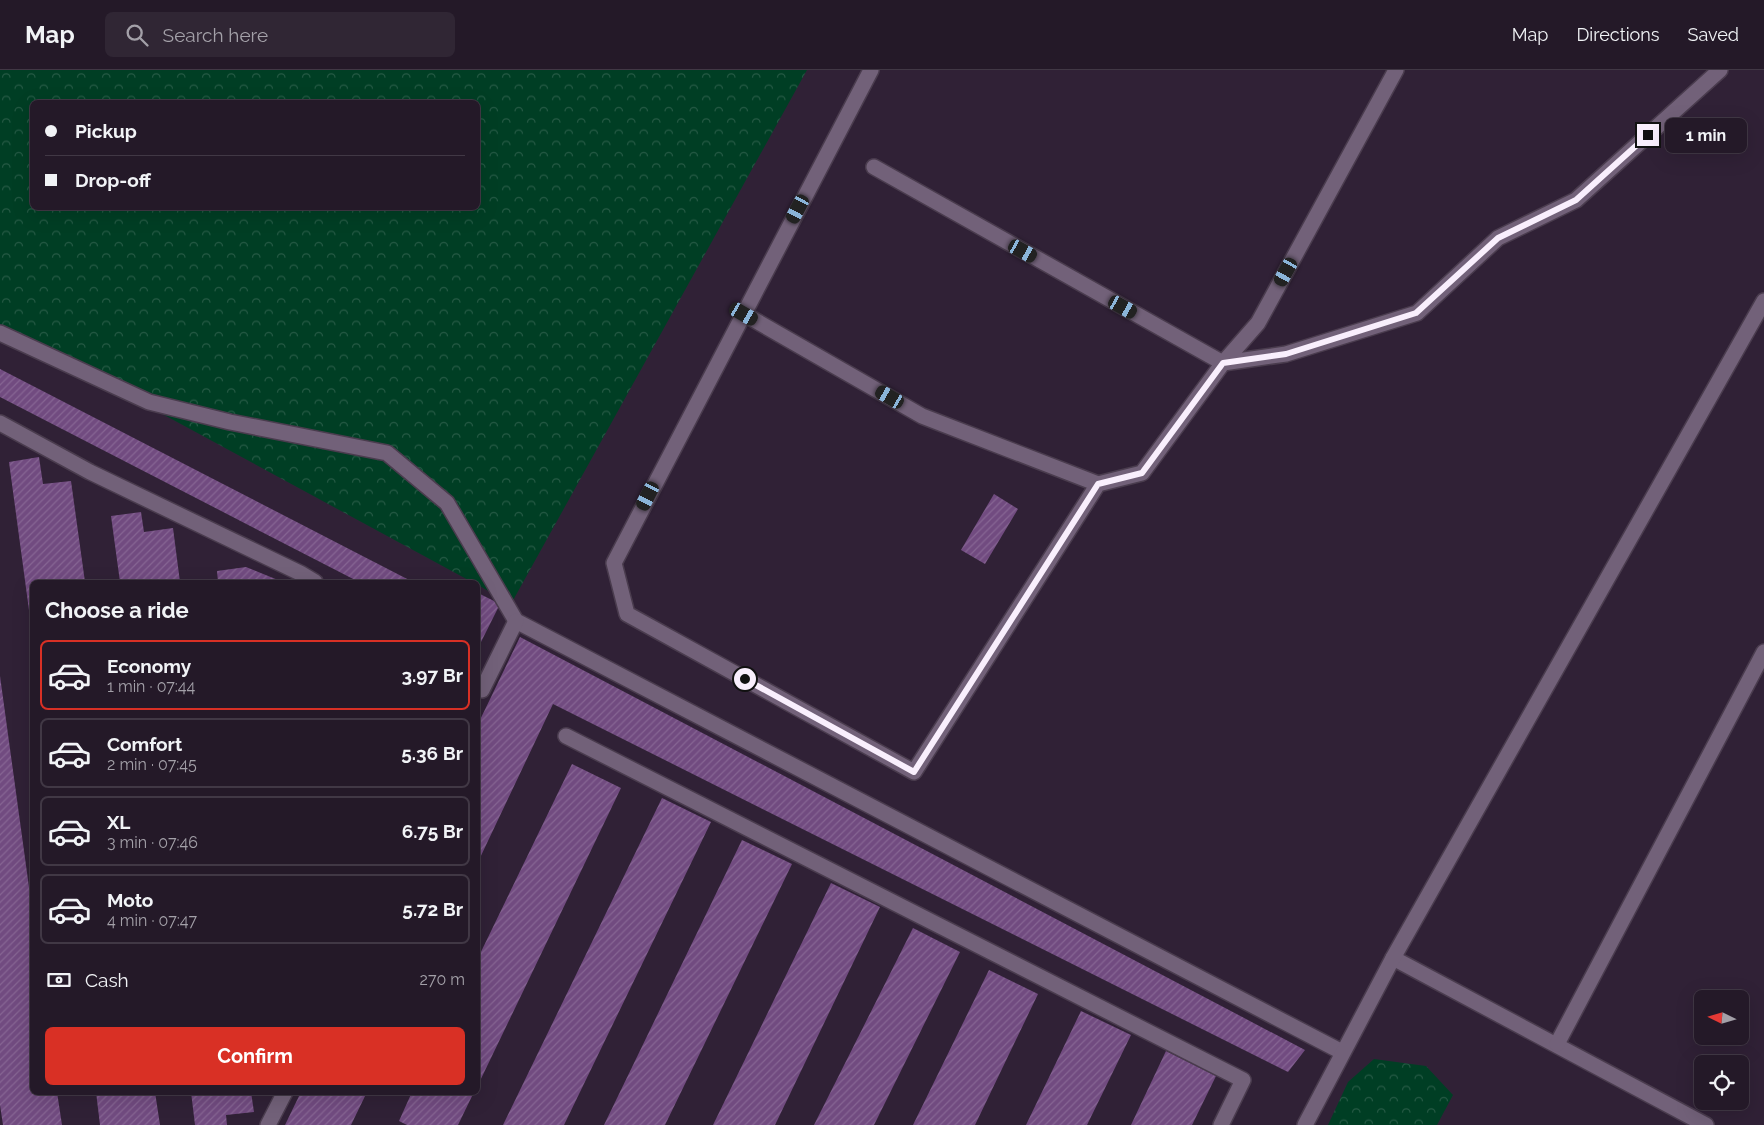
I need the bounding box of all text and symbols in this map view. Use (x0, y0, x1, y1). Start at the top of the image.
search box (105, 12, 455, 57)
text: Map (25, 20, 75, 49)
icon: search (123, 21, 151, 49)
text: Search here (163, 24, 268, 46)
text: Map (1512, 24, 1548, 45)
text: Directions (1576, 24, 1660, 45)
text: Saved (1688, 24, 1739, 45)
callout: 1 min (1666, 118, 1748, 152)
text: Pickup (75, 120, 137, 142)
route end (1637, 124, 1659, 146)
text: 1 min (1686, 126, 1726, 145)
text: Drop-off (75, 169, 151, 191)
car (784, 192, 811, 226)
car (1006, 237, 1039, 265)
car (1272, 255, 1299, 289)
car (1106, 293, 1139, 321)
car (727, 300, 760, 328)
car (873, 383, 906, 411)
car (634, 479, 661, 513)
text: Choose a ride (45, 597, 189, 623)
icon: car (47, 653, 92, 698)
text: Economy (107, 655, 191, 677)
text: 3.97 Br (401, 664, 463, 686)
route start (734, 668, 756, 690)
text: 1 min · 07:44 (107, 677, 195, 696)
icon: car (47, 731, 92, 776)
text: Comfort (107, 733, 182, 755)
text: 5.36 Br (401, 742, 463, 764)
text: 2 min · 07:45 (107, 755, 197, 774)
icon: car (47, 809, 92, 854)
text: XL (107, 811, 130, 833)
text: 6.75 Br (402, 820, 463, 842)
text: 3 min · 07:46 (107, 833, 198, 852)
icon: car (47, 887, 92, 932)
text: Moto (107, 889, 153, 911)
text: 5.72 Br (402, 898, 463, 920)
text: 4 min · 07:47 (107, 911, 197, 930)
icon: cash (45, 966, 73, 994)
text: Cash (85, 969, 129, 991)
text: 270 m (420, 970, 465, 989)
north arrow (1694, 990, 1749, 1045)
map controls (1694, 990, 1749, 1110)
button: Confirm (45, 1027, 465, 1085)
button: locate (1694, 1055, 1749, 1110)

